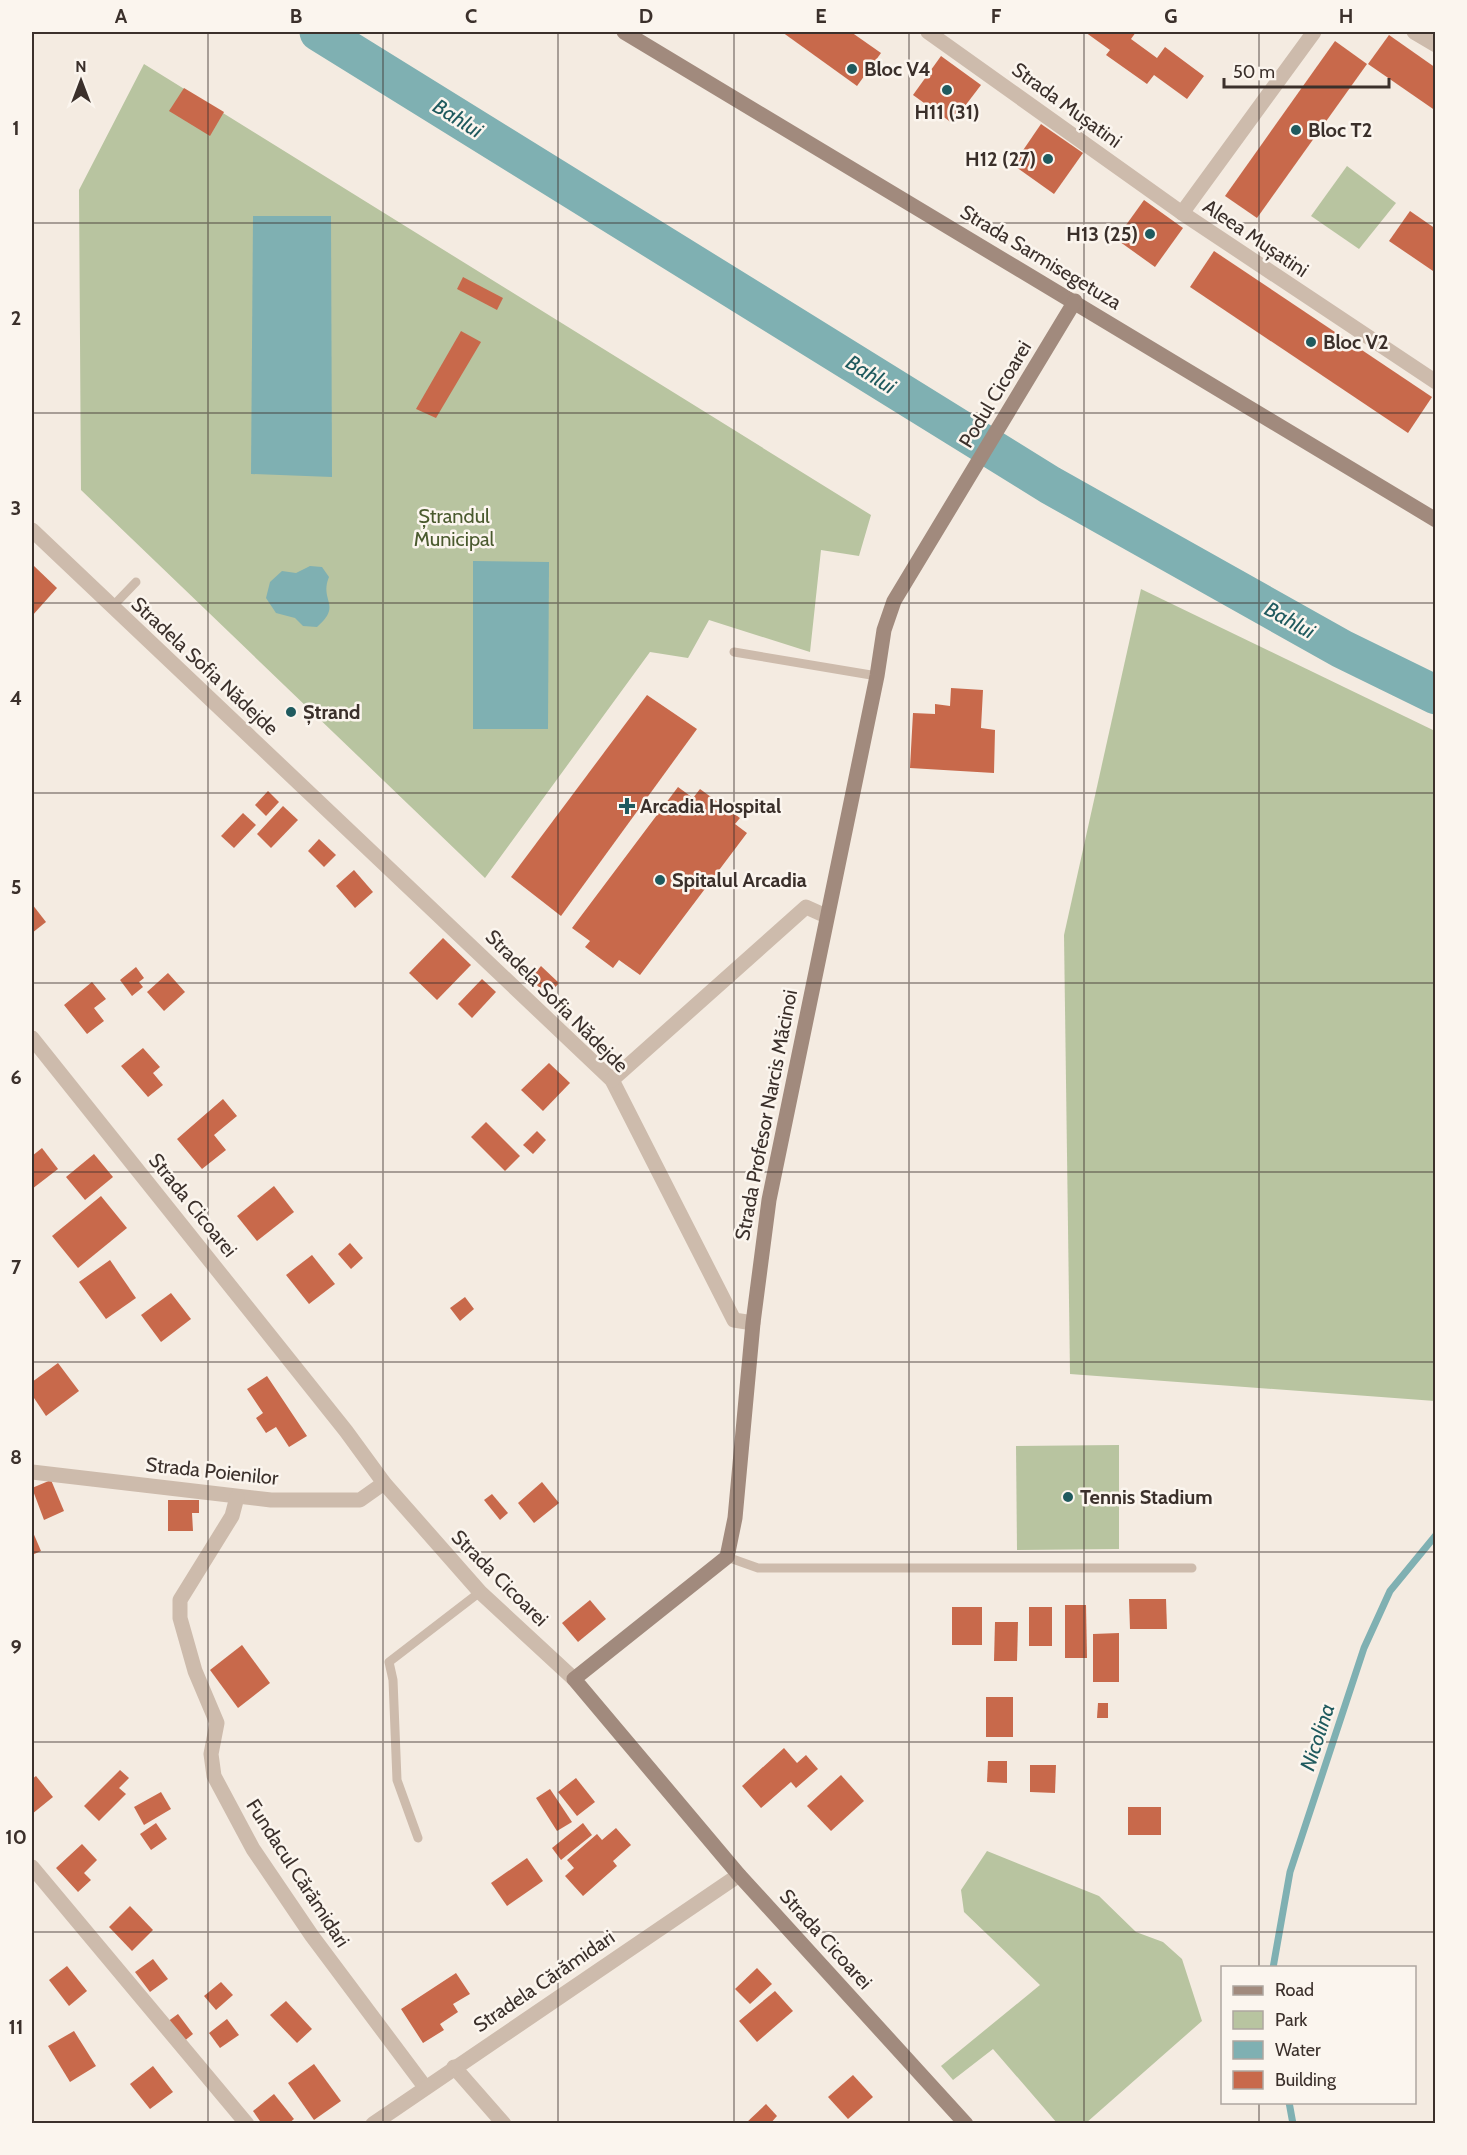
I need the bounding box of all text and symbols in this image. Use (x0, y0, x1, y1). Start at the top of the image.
text: A (115, 4, 128, 28)
text: B (290, 4, 302, 28)
text: C (465, 4, 477, 28)
text: D (639, 4, 653, 28)
text: E (815, 4, 827, 28)
text: F (991, 4, 1002, 28)
text: G (1164, 4, 1178, 28)
text: H (1339, 4, 1353, 28)
north arrow (51, 51, 111, 111)
scale bar (1224, 51, 1389, 89)
text: N (75, 57, 87, 76)
place label: Bloc V4 (864, 57, 931, 81)
street label: Strada Mușatini (1007, 57, 1127, 154)
text: 50 m (1233, 61, 1275, 83)
marker: Bloc V4 (845, 62, 859, 76)
marker: H11 (31) (940, 83, 954, 97)
water label: Bahlui (429, 93, 488, 143)
place label: H11 (31) (915, 100, 979, 124)
text: 1 (12, 116, 20, 140)
place label: Bloc T2 (1308, 118, 1372, 142)
marker: Bloc T2 (1289, 123, 1303, 137)
place label: H12 (27) (965, 147, 1036, 171)
marker: H12 (27) (1041, 152, 1055, 166)
street label: Aleea Mușatini (1198, 194, 1313, 283)
street label: Strada Sarmisegetuza (956, 199, 1126, 315)
place label: H13 (25) (1066, 222, 1138, 246)
marker: H13 (25) (1143, 227, 1157, 241)
text: 2 (11, 306, 21, 330)
place label: Bloc V2 (1323, 330, 1389, 354)
marker: Bloc V2 (1304, 335, 1318, 349)
street label: Podul Cicoarei (954, 336, 1036, 452)
water label: Bahlui (842, 349, 901, 399)
text: 3 (11, 496, 21, 520)
park label: Ștrandul Municipal (414, 504, 495, 551)
street label: Stradela Sofia Nădejde (127, 592, 283, 740)
water label: Bahlui (1261, 596, 1320, 644)
text: 4 (10, 686, 22, 710)
place label: Ștrand (303, 700, 360, 725)
marker: Ștrand (284, 705, 298, 719)
place label: Arcadia Hospital (640, 794, 781, 818)
marker: Arcadia Hospital (618, 797, 636, 815)
place label: Spitalul Arcadia (672, 868, 807, 892)
marker: Spitalul Arcadia (653, 873, 667, 887)
text: 5 (11, 875, 21, 899)
street label: Stradela Sofia Nădejde (481, 925, 633, 1077)
street label: Strada Profesor Narcis Măcinoi (730, 987, 802, 1243)
text: 6 (10, 1065, 22, 1089)
street label: Strada Cicoarei (144, 1148, 242, 1262)
text: 7 (11, 1255, 22, 1279)
text: 8 (10, 1445, 22, 1469)
street label: Strada Poienilor (145, 1452, 280, 1490)
place label: Tennis Stadium (1080, 1485, 1213, 1509)
marker: Tennis Stadium (1061, 1490, 1075, 1504)
street label: Strada Cicoarei (447, 1525, 553, 1631)
text: 9 (10, 1635, 22, 1659)
water label: Nicolina (1294, 1700, 1340, 1774)
street label: Fundacul Cărămidari (241, 1795, 355, 1951)
text: 10 (5, 1825, 27, 1849)
street label: Strada Cicoarei (775, 1884, 877, 1994)
street label: Stradela Cărămidari (469, 1925, 619, 2037)
legend (1221, 1966, 1416, 2104)
text: Road (1275, 1979, 1314, 2001)
text: Park (1275, 2009, 1308, 2031)
text: 11 (9, 2015, 23, 2039)
text: Water (1275, 2039, 1321, 2061)
text: Building (1275, 2069, 1337, 2091)

